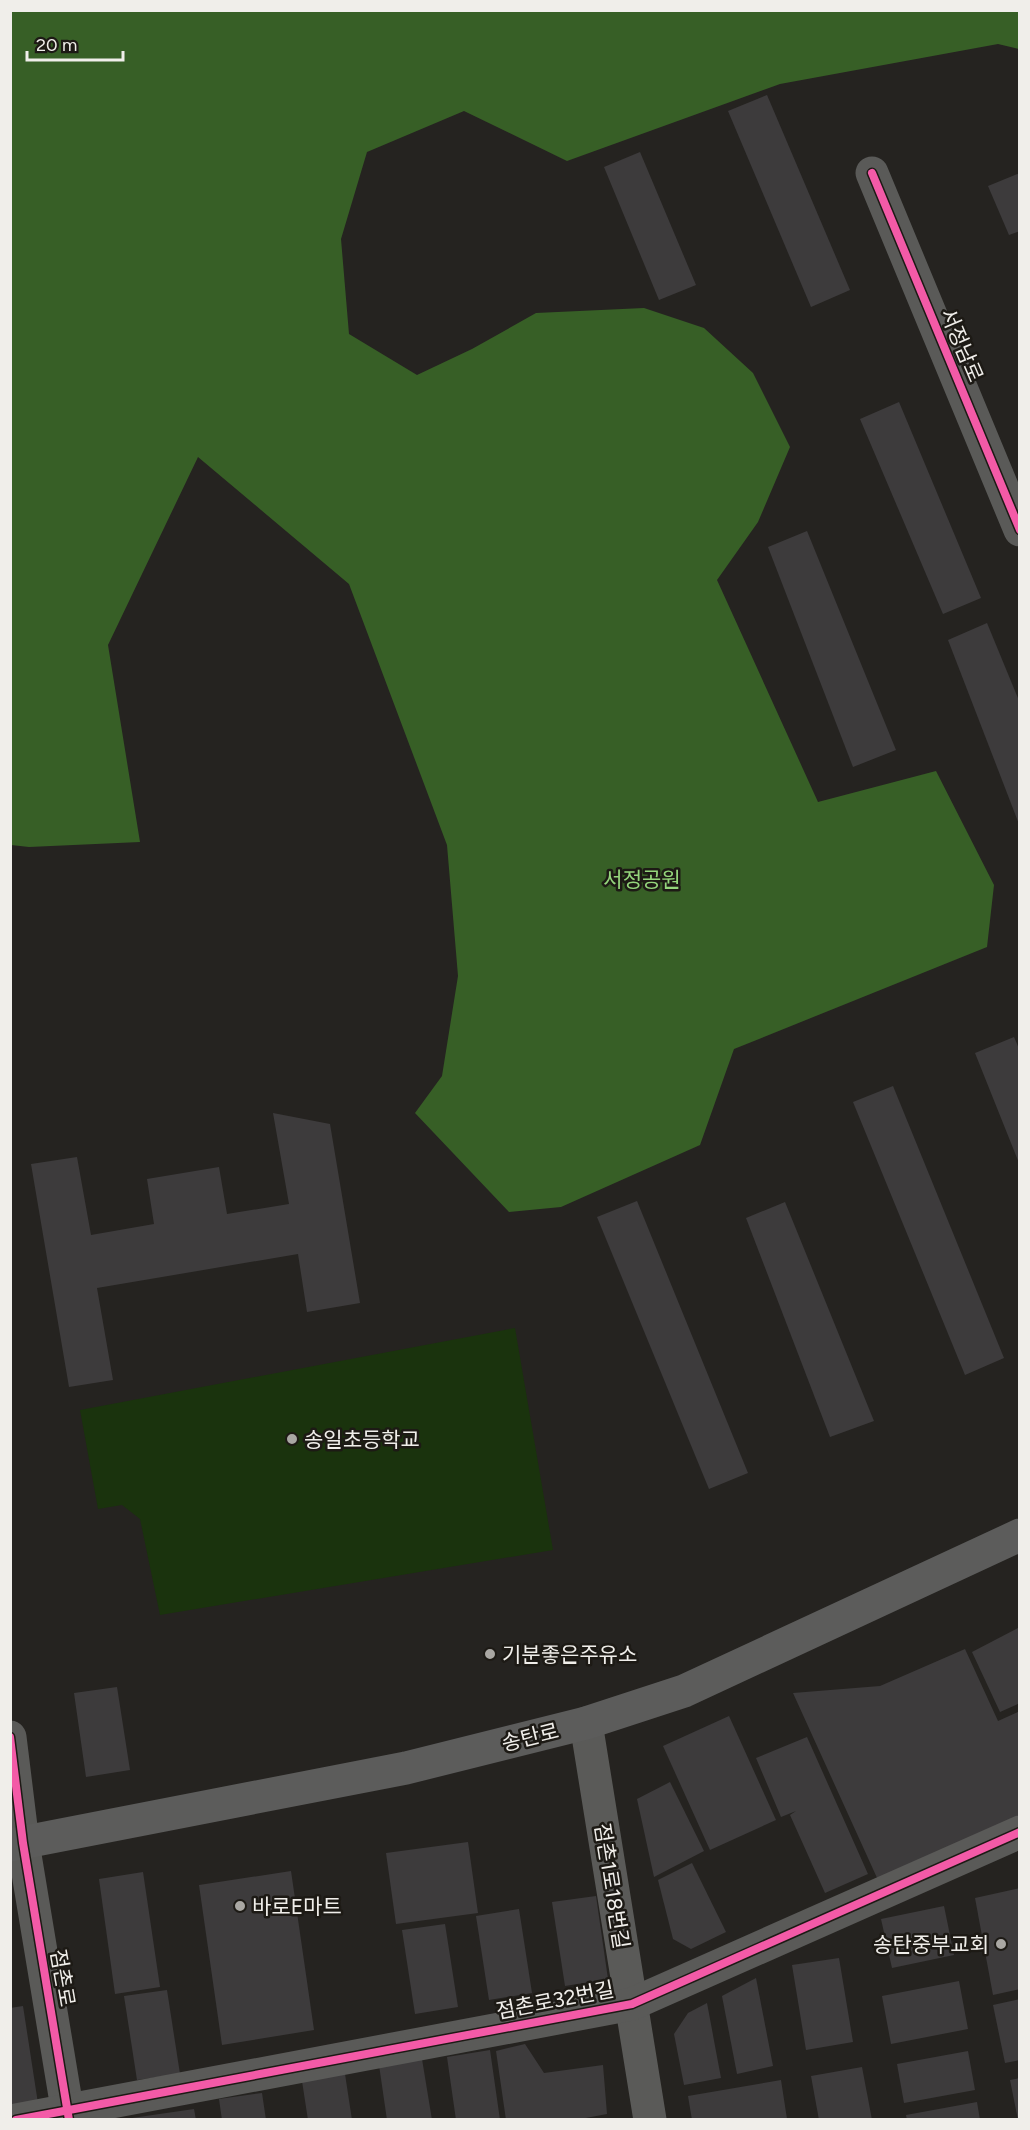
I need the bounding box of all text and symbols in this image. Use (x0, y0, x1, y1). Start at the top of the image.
scale bar (27, 24, 123, 62)
text: 20 m (36, 34, 77, 56)
street label: 서정남로 (935, 305, 989, 385)
park label: 서정공원 (603, 867, 681, 892)
place label: 송일초등학교 (304, 1427, 420, 1452)
marker: 송일초등학교 (285, 1432, 299, 1446)
place label: 기분좋은주유소 (502, 1642, 637, 1667)
marker: 기분좋은주유소 (483, 1647, 497, 1661)
street label: 송탄로 (499, 1718, 561, 1756)
street label: 점촌1로18번길 (590, 1821, 634, 1951)
place label: 바로E마트 (252, 1894, 342, 1919)
marker: 바로E마트 (233, 1899, 247, 1913)
place label: 송탄중부교회 (873, 1932, 989, 1957)
marker: 송탄중부교회 (994, 1937, 1008, 1951)
street label: 점촌로 (46, 1947, 80, 2009)
street label: 점촌로32번길 (494, 1976, 616, 2024)

